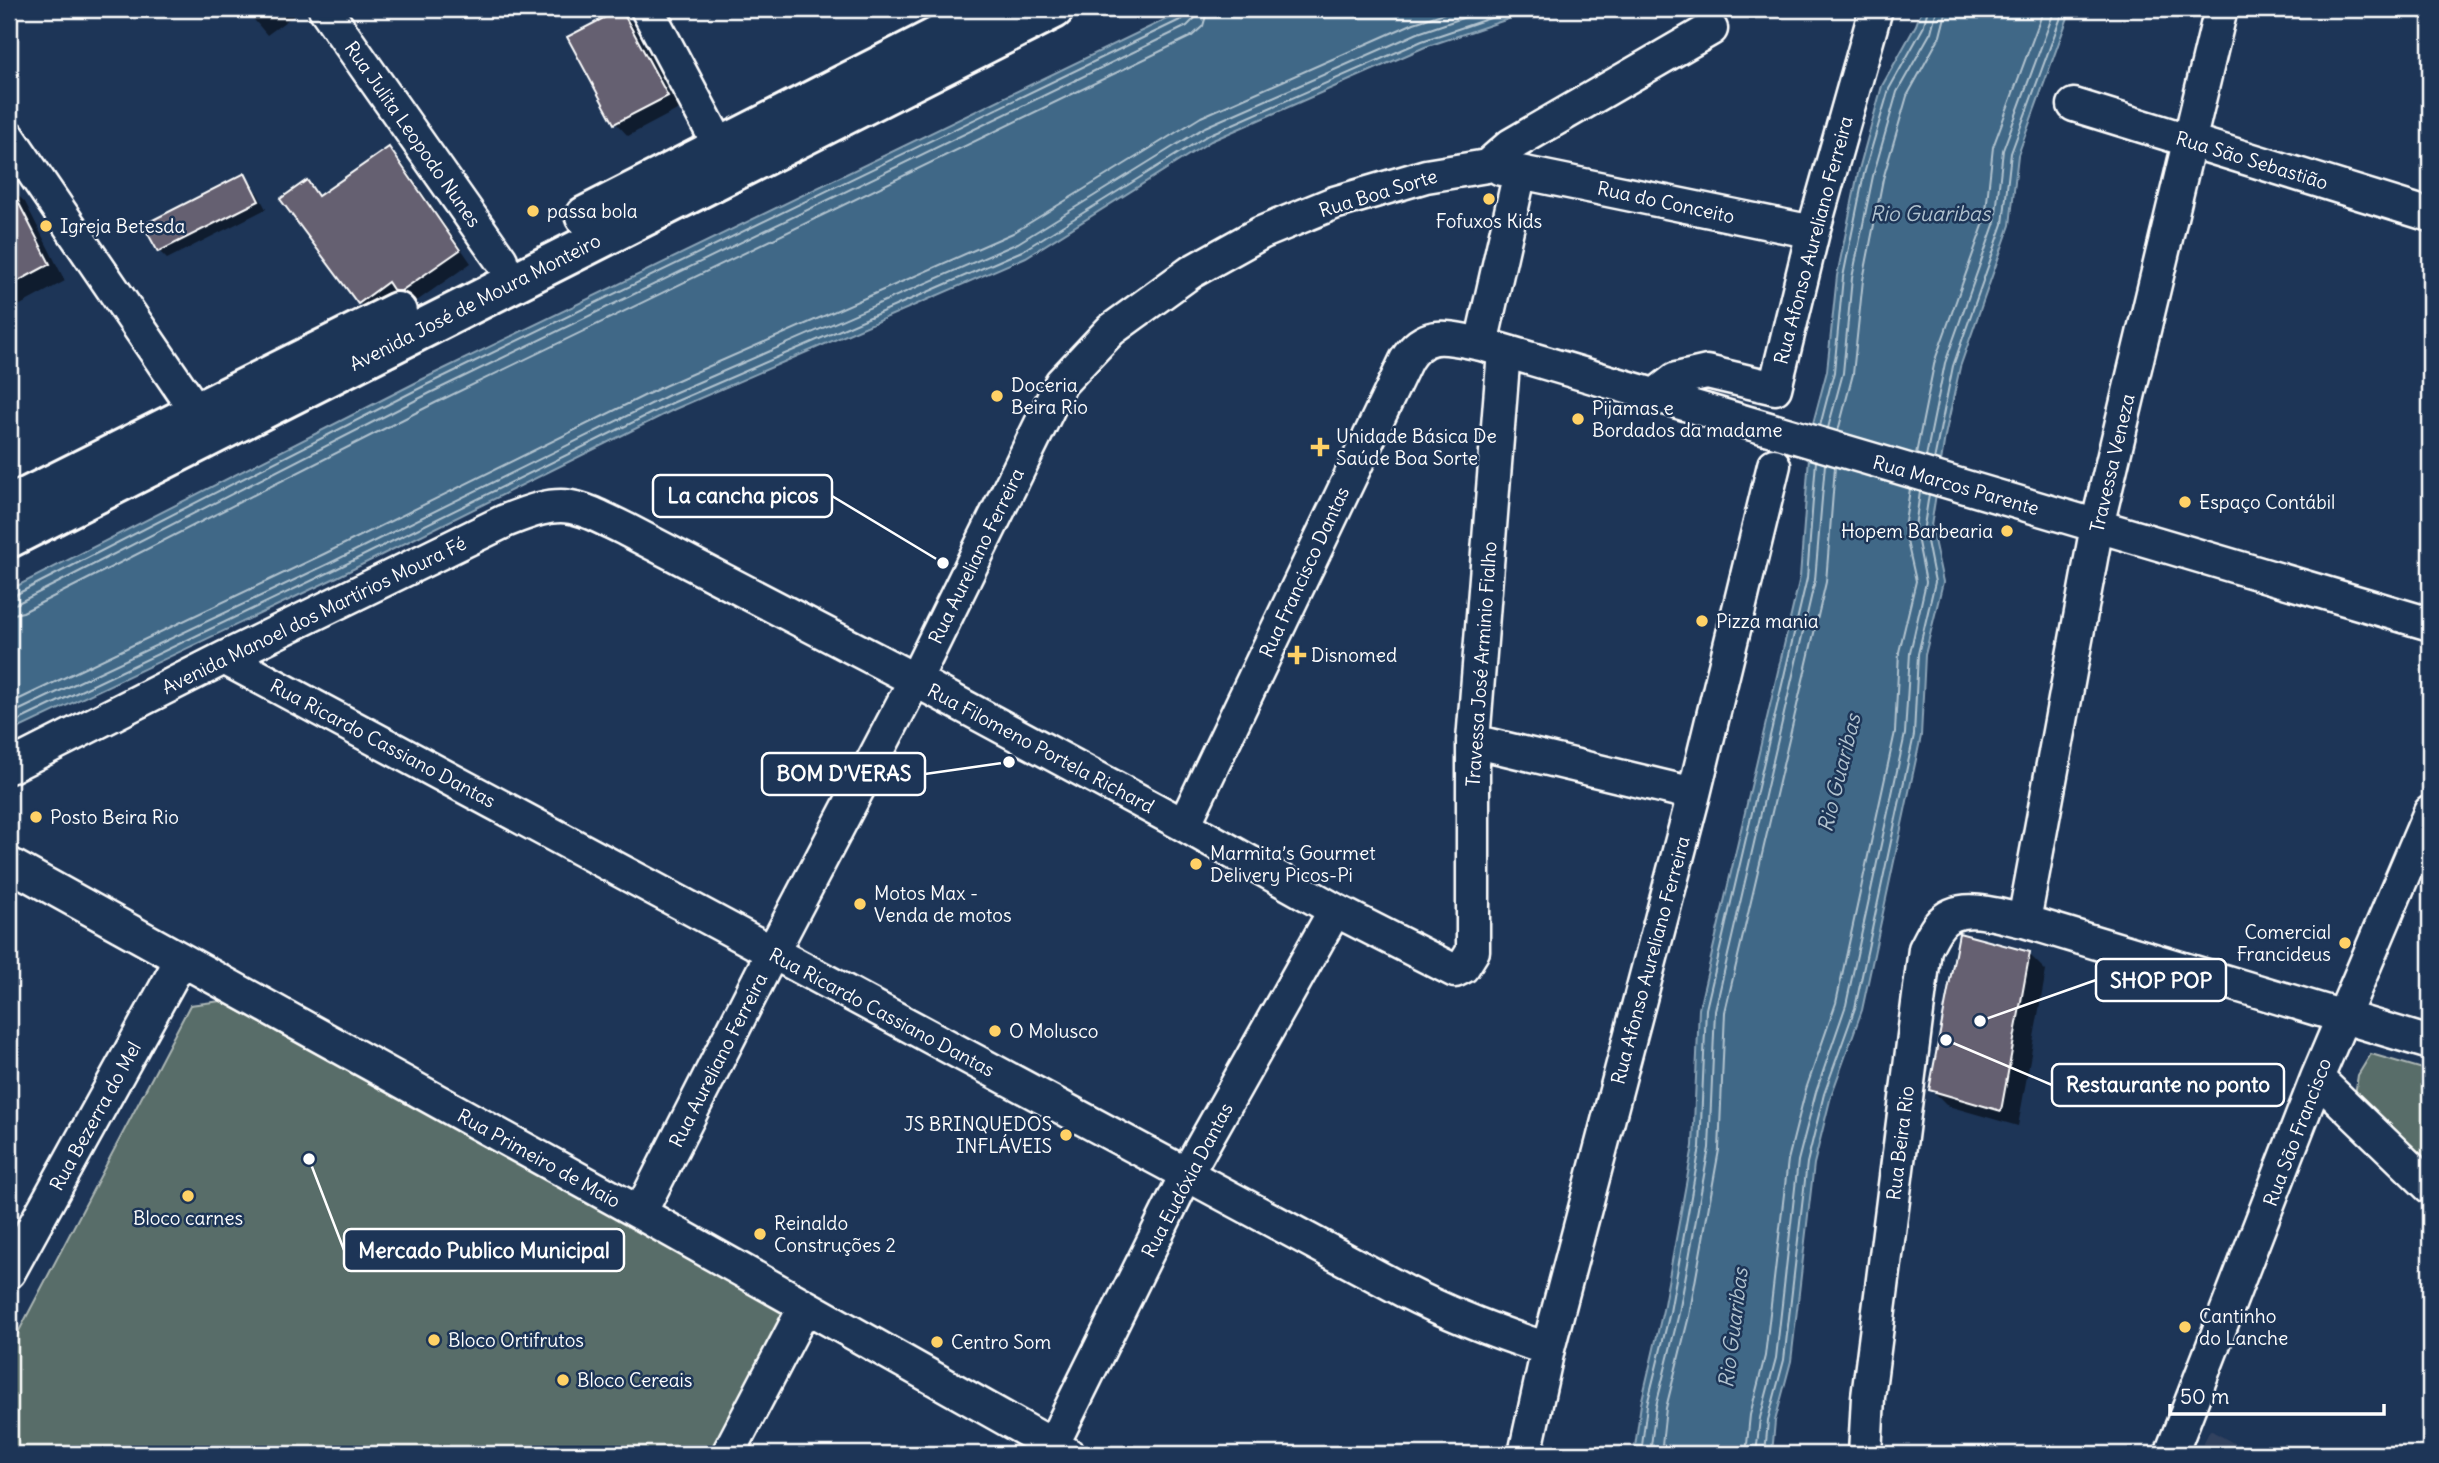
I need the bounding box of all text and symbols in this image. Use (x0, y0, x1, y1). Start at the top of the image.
street label: Rua Julita Leopodo Nunes (340, 36, 486, 232)
street label: Rua Afonso Aureliano Ferreira (1768, 113, 1858, 367)
street label: Rua São Sebastião (2173, 125, 2331, 195)
street label: Rua Boa Sorte (1316, 164, 1440, 222)
street label: Rua do Conceito (1595, 176, 1737, 228)
marker: Fofuxos Kids (1481, 191, 1497, 207)
place label: passa bola (547, 199, 638, 223)
water label: Rio Guaribas (1870, 200, 1992, 227)
marker: passa bola (525, 203, 541, 219)
place label: Fofuxos Kids (1436, 209, 1542, 233)
place label: Igreja Betesda (60, 214, 185, 238)
marker: Igreja Betesda (38, 218, 54, 234)
street label: Avenida José de Moura Monteiro (345, 228, 605, 376)
place label: Doceria Beira Rio (1011, 373, 1088, 419)
marker: Doceria Beira Rio (989, 388, 1005, 404)
street label: Travessa Veneza (2084, 391, 2140, 535)
place label: Pijamas e Bordados da madame (1592, 396, 1783, 442)
marker: Pijamas e Bordados da madame (1570, 411, 1586, 427)
place label: Unidade Básica De Saúde Boa Sorte (1336, 424, 1497, 470)
marker: Unidade Básica De Saúde Boa Sorte (1310, 437, 1330, 457)
street label: Rua Marcos Parente (1870, 450, 2042, 520)
street label: Rua Aureliano Ferreira (923, 464, 1029, 648)
callout: La cancha picos (653, 475, 832, 517)
text: La cancha picos (667, 482, 819, 509)
street label: Rua Francisco Dantas (1254, 483, 1354, 661)
place label: Espaço Contábil (2199, 490, 2335, 514)
marker: Espaço Contábil (2177, 494, 2193, 510)
place label: Hopem Barbearia (1841, 519, 1993, 543)
marker: Hopem Barbearia (1999, 523, 2015, 539)
street label: Avenida Manoel dos Martírios Moura Fé (158, 531, 470, 699)
street label: Travessa José Arminio Fialho (1460, 540, 1502, 788)
place label: Pizza mania (1716, 609, 1819, 633)
marker: Pizza mania (1694, 613, 1710, 629)
place label: Disnomed (1311, 643, 1397, 667)
marker: Disnomed (1289, 647, 1305, 663)
street label: Rua Ricardo Cassiano Dantas (266, 673, 500, 813)
street label: Rua Filomeno Portela Richard (923, 678, 1159, 818)
water label: Rio Guaribas (1811, 710, 1867, 835)
callout: BOM D'VERAS (762, 753, 925, 795)
text: BOM D'VERAS (777, 760, 912, 787)
place label: Posto Beira Rio (50, 805, 179, 829)
marker: Posto Beira Rio (28, 809, 44, 825)
street label: Rua Afonso Aureliano Ferreira (1605, 833, 1695, 1087)
place label: Marmita’s Gourmet Delivery Picos-Pi (1210, 841, 1376, 887)
marker: Marmita’s Gourmet Delivery Picos-Pi (1188, 856, 1204, 872)
place label: Motos Max - Venda de motos (874, 881, 1012, 927)
marker: Motos Max - Venda de motos (852, 896, 868, 912)
place label: Comercial Francideus (2237, 920, 2331, 966)
marker: Comercial Francideus (2337, 935, 2353, 951)
street label: Rua Ricardo Cassiano Dantas (765, 942, 999, 1082)
callout: SHOP POP (2096, 959, 2226, 1001)
text: SHOP POP (2110, 967, 2212, 994)
street label: Rua Aureliano Ferreira (664, 969, 772, 1151)
place label: O Molusco (1009, 1019, 1098, 1043)
marker: O Molusco (987, 1023, 1003, 1039)
street label: Rua Bezerra do Mel (44, 1037, 146, 1195)
street label: Rua São Francisco (2258, 1054, 2336, 1210)
callout: Restaurante no ponto (2052, 1064, 2284, 1106)
text: Restaurante no ponto (2066, 1071, 2270, 1098)
street label: Rua Beira Rio (1881, 1084, 1919, 1202)
street label: Rua Eudóxia Dantas (1136, 1099, 1238, 1261)
street label: Rua Primeiro de Maio (453, 1103, 625, 1213)
place label: JS BRINQUEDOS INFLÁVEIS (904, 1112, 1052, 1158)
marker: JS BRINQUEDOS INFLÁVEIS (1058, 1127, 1074, 1143)
marker: Bloco carnes (180, 1188, 196, 1204)
place label: Bloco carnes (133, 1206, 243, 1230)
place label: Reinaldo Construções 2 (774, 1211, 896, 1257)
marker: Reinaldo Construções 2 (752, 1226, 768, 1242)
callout: Mercado Publico Municipal (344, 1229, 624, 1271)
text: Mercado Publico Municipal (358, 1237, 610, 1264)
water label: Rio Guaribas (1712, 1265, 1754, 1390)
place label: Cantinho do Lanche (2199, 1304, 2288, 1350)
marker: Cantinho do Lanche (2177, 1319, 2193, 1335)
place label: Bloco Ortifrutos (448, 1328, 584, 1352)
place label: Centro Som (951, 1330, 1051, 1354)
marker: Bloco Ortifrutos (426, 1332, 442, 1348)
marker: Centro Som (929, 1334, 945, 1350)
place label: Bloco Cereais (577, 1368, 693, 1392)
marker: Bloco Cereais (555, 1372, 571, 1388)
scale bar (2170, 1372, 2383, 1416)
text: 50 m (2180, 1383, 2229, 1410)

